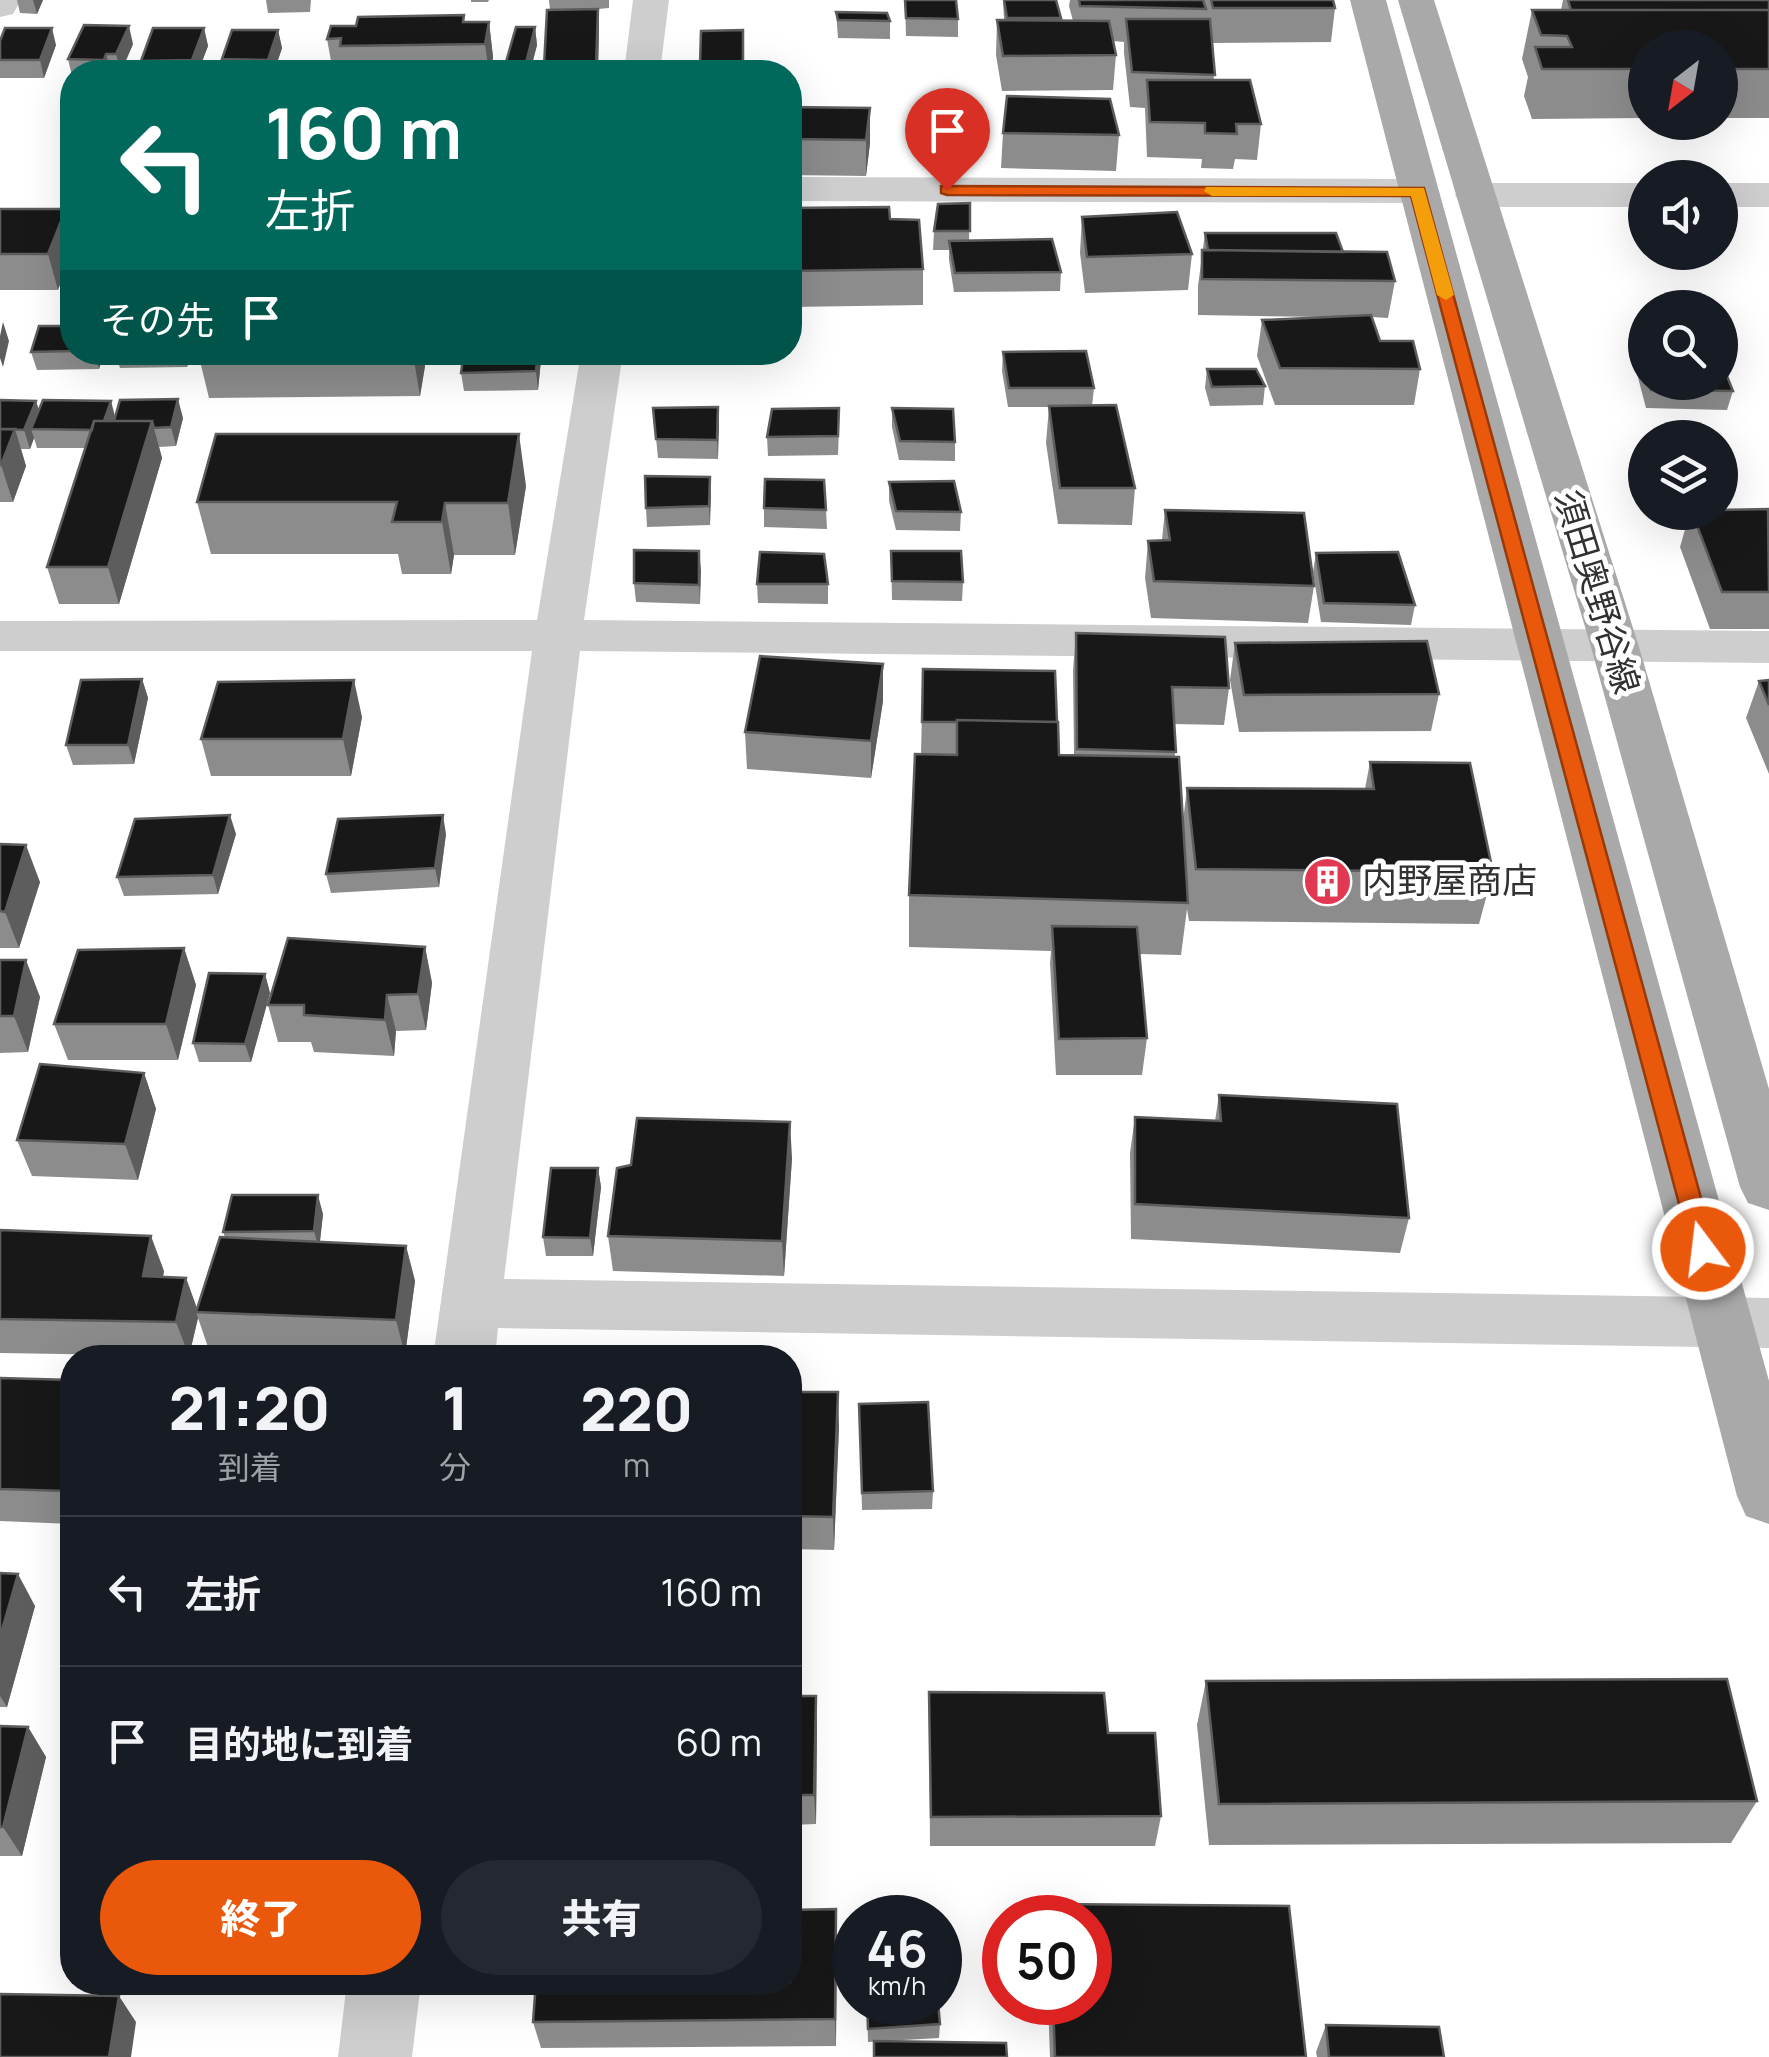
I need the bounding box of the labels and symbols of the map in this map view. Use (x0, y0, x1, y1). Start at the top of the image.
north arrow (1628, 30, 1738, 140)
pin (905, 88, 990, 191)
street label: 須田奥野谷線 (1544, 484, 1652, 699)
building icon: 内野屋商店 (1301, 855, 1353, 907)
place label: 内野屋商店 (1362, 856, 1537, 904)
position arrow (1651, 1197, 1755, 1301)
speed limit sign: 50 (982, 1895, 1112, 2025)

